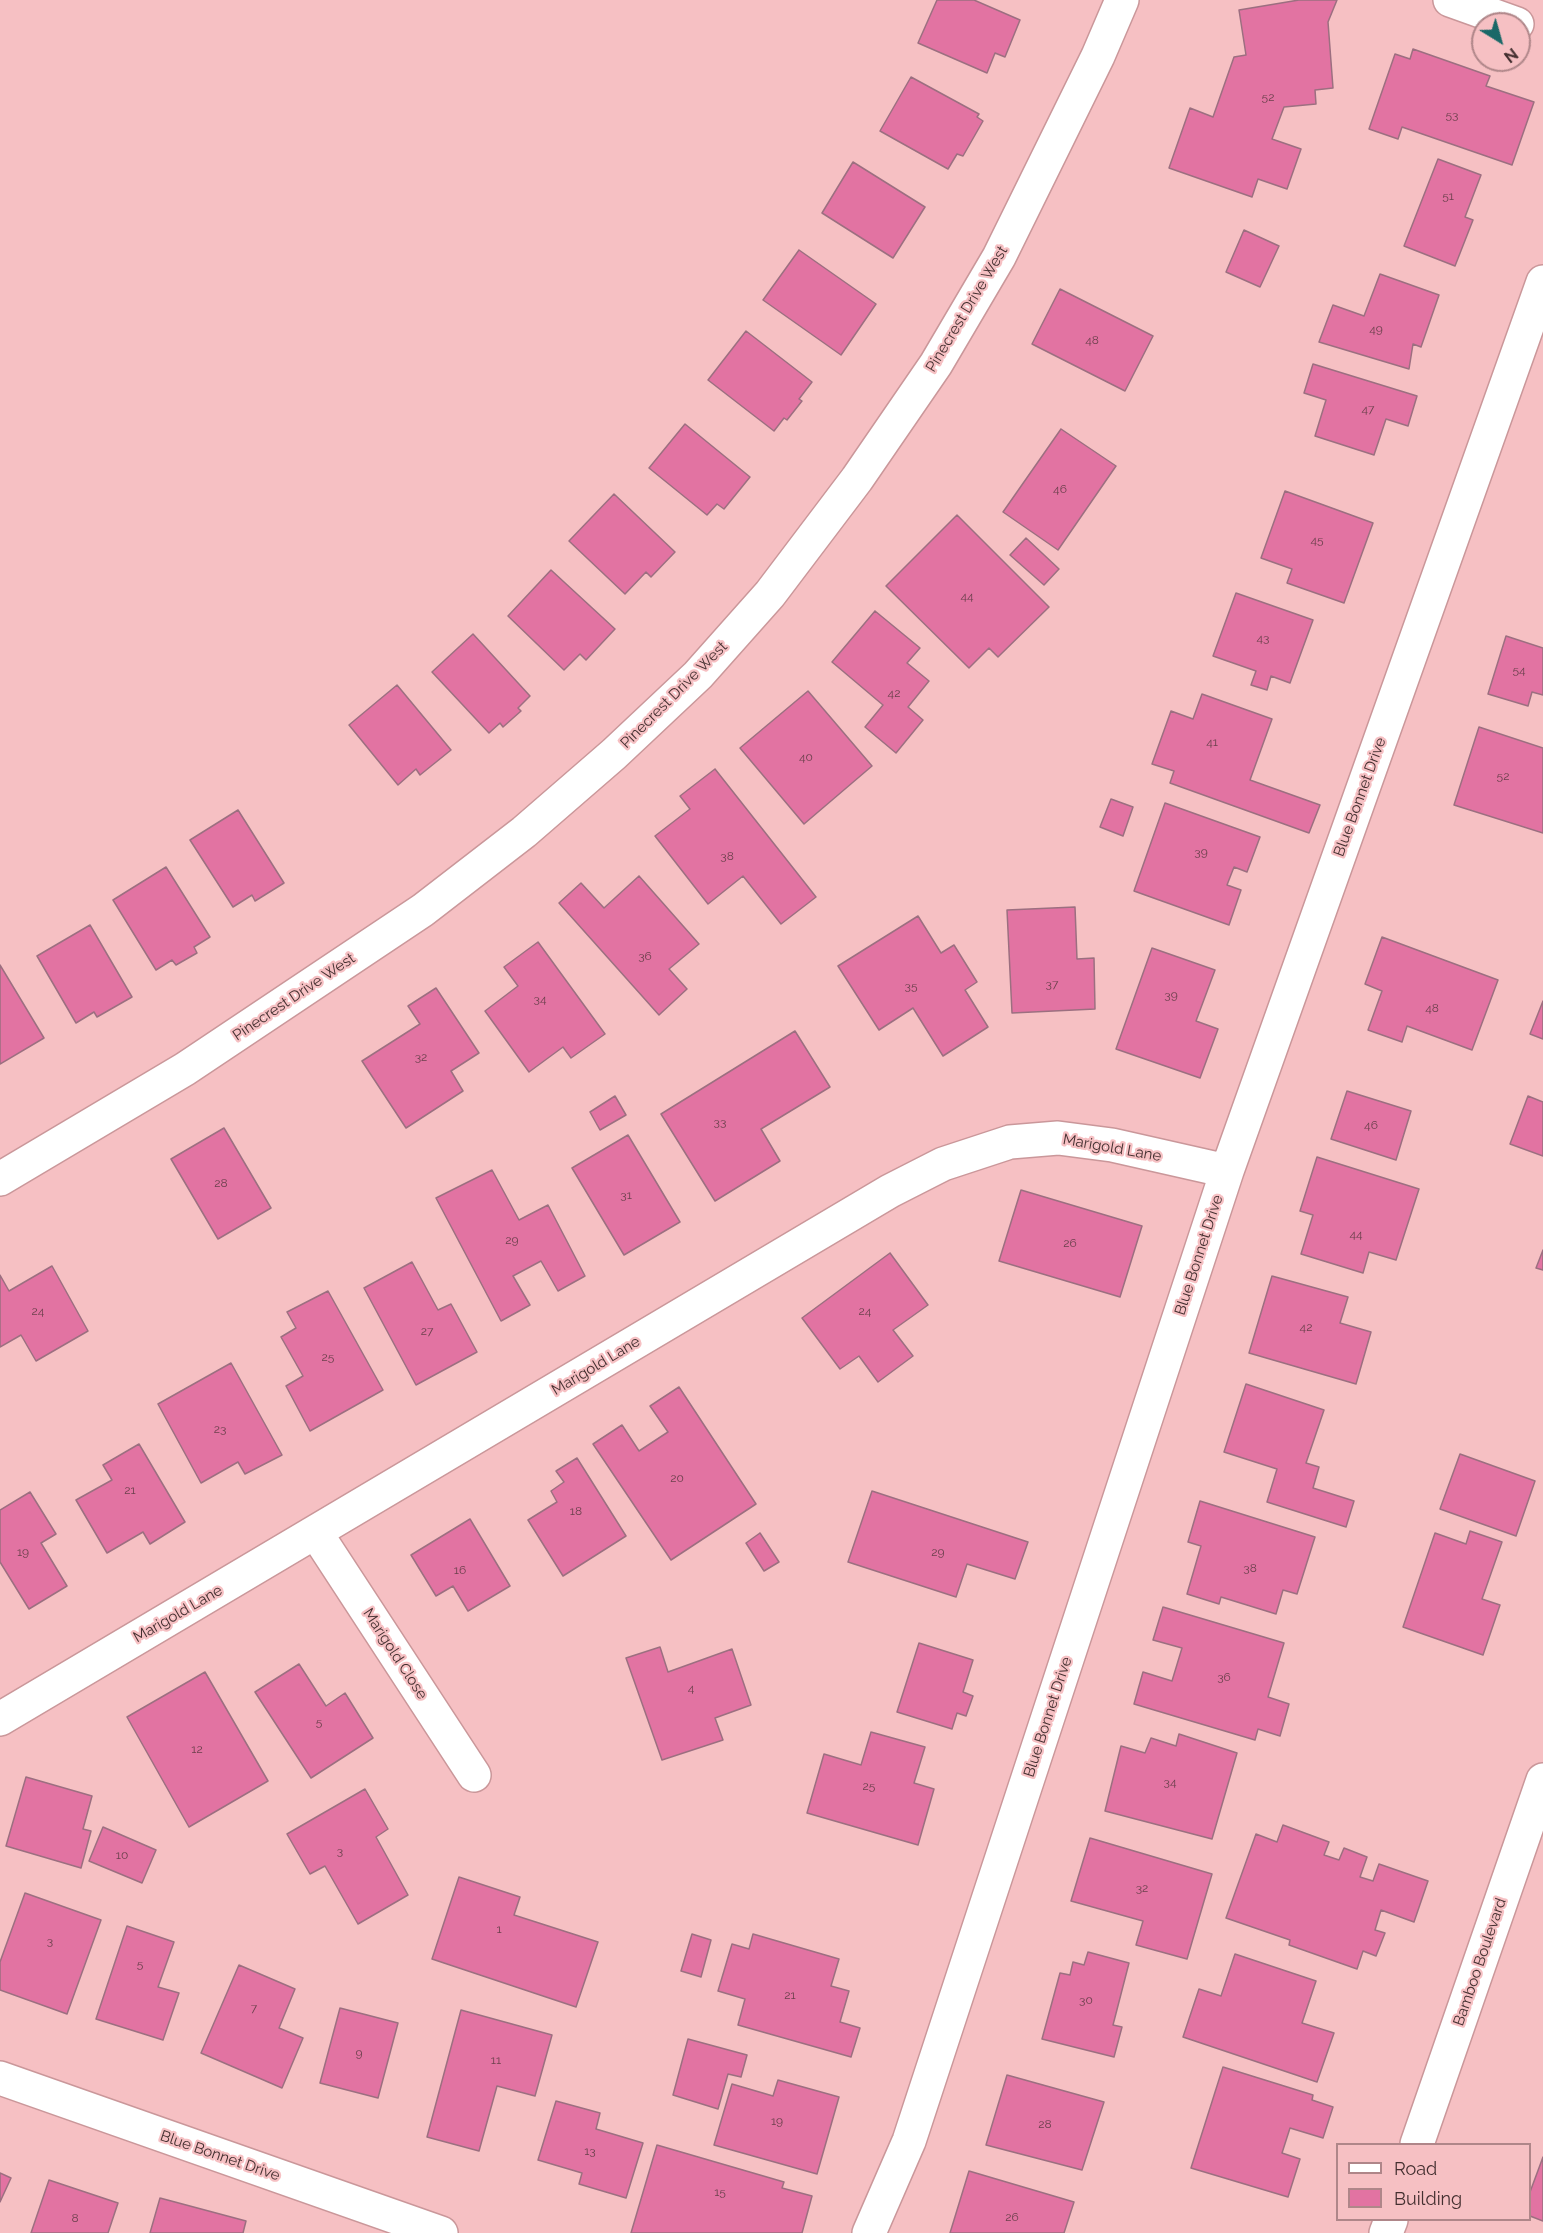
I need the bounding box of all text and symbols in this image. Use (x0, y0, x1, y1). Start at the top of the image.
north arrow (1471, 12, 1531, 72)
text: N (1500, 44, 1522, 66)
house number: 52 (1262, 90, 1274, 104)
house number: 53 (1446, 108, 1458, 122)
house number: 51 (1442, 189, 1454, 203)
street label: Pinecrest Drive West (922, 243, 1012, 375)
house number: 49 (1369, 322, 1383, 336)
house number: 48 (1085, 333, 1099, 347)
house number: 47 (1362, 402, 1374, 416)
house number: 46 (1053, 482, 1067, 496)
house number: 45 (1310, 533, 1324, 547)
house number: 44 (960, 589, 974, 603)
house number: 43 (1257, 631, 1269, 645)
street label: Pinecrest Drive West (617, 638, 731, 752)
house number: 54 (1512, 663, 1526, 677)
house number: 42 (888, 686, 900, 700)
house number: 41 (1206, 735, 1218, 749)
street label: Blue Bonnet Drive (1330, 735, 1390, 859)
house number: 40 (799, 750, 813, 764)
house number: 52 (1497, 769, 1509, 783)
house number: 39 (1194, 845, 1208, 859)
house number: 38 (720, 849, 734, 863)
street label: Pinecrest Drive West (229, 949, 359, 1045)
house number: 36 (638, 949, 652, 963)
house number: 37 (1046, 977, 1058, 991)
house number: 35 (905, 979, 917, 993)
house number: 39 (1164, 988, 1178, 1002)
house number: 34 (534, 992, 546, 1006)
house number: 48 (1425, 1001, 1439, 1015)
house number: 32 (415, 1050, 427, 1064)
house number: 33 (714, 1115, 726, 1129)
house number: 46 (1364, 1118, 1378, 1132)
street label: Marigold Lane (1061, 1130, 1163, 1166)
house number: 28 (214, 1176, 228, 1190)
house number: 31 (620, 1188, 632, 1202)
street label: Blue Bonnet Drive (1171, 1193, 1227, 1317)
house number: 44 (1349, 1227, 1363, 1241)
house number: 29 (505, 1233, 519, 1247)
house number: 26 (1063, 1236, 1077, 1250)
house number: 24 (32, 1304, 44, 1318)
house number: 24 (859, 1304, 871, 1318)
house number: 42 (1300, 1320, 1312, 1334)
house number: 27 (421, 1324, 433, 1338)
street label: Marigold Lane (549, 1333, 643, 1399)
house number: 25 (322, 1350, 334, 1364)
house number: 23 (214, 1422, 226, 1436)
house number: 20 (670, 1471, 684, 1485)
house number: 21 (124, 1483, 136, 1497)
house number: 18 (570, 1504, 582, 1518)
house number: 19 (17, 1545, 29, 1559)
house number: 29 (931, 1545, 945, 1559)
house number: 38 (1243, 1561, 1257, 1575)
house number: 16 (454, 1563, 466, 1577)
street label: Marigold Lane (130, 1581, 226, 1647)
street label: Marigold Close (359, 1605, 431, 1703)
street label: Blue Bonnet Drive (1020, 1655, 1076, 1779)
house number: 36 (1217, 1670, 1231, 1684)
house number: 4 (688, 1681, 694, 1695)
house number: 5 (316, 1715, 322, 1729)
house number: 12 (191, 1742, 203, 1756)
house number: 34 (1164, 1775, 1176, 1789)
house number: 25 (863, 1779, 875, 1793)
house number: 3 (337, 1844, 343, 1858)
house number: 10 (116, 1848, 128, 1862)
house number: 32 (1136, 1881, 1148, 1895)
street label: Bamboo Boulevard (1450, 1896, 1510, 2028)
house number: 1 (496, 1922, 502, 1936)
house number: 3 (47, 1934, 53, 1948)
house number: 5 (137, 1957, 143, 1971)
house number: 21 (784, 1988, 796, 2002)
house number: 30 (1079, 1993, 1093, 2007)
house number: 7 (251, 2001, 257, 2015)
house number: 9 (355, 2046, 363, 2060)
house number: 11 (491, 2053, 501, 2067)
house number: 19 (771, 2114, 783, 2128)
house number: 28 (1038, 2117, 1052, 2131)
street label: Blue Bonnet Drive (158, 2127, 282, 2185)
legend (1336, 2143, 1531, 2221)
house number: 13 (584, 2144, 596, 2158)
text: Road (1394, 2158, 1437, 2179)
house number: 15 (714, 2185, 726, 2199)
text: Building (1394, 2188, 1462, 2209)
house number: 26 (1005, 2210, 1019, 2224)
house number: 8 (71, 2211, 79, 2225)

